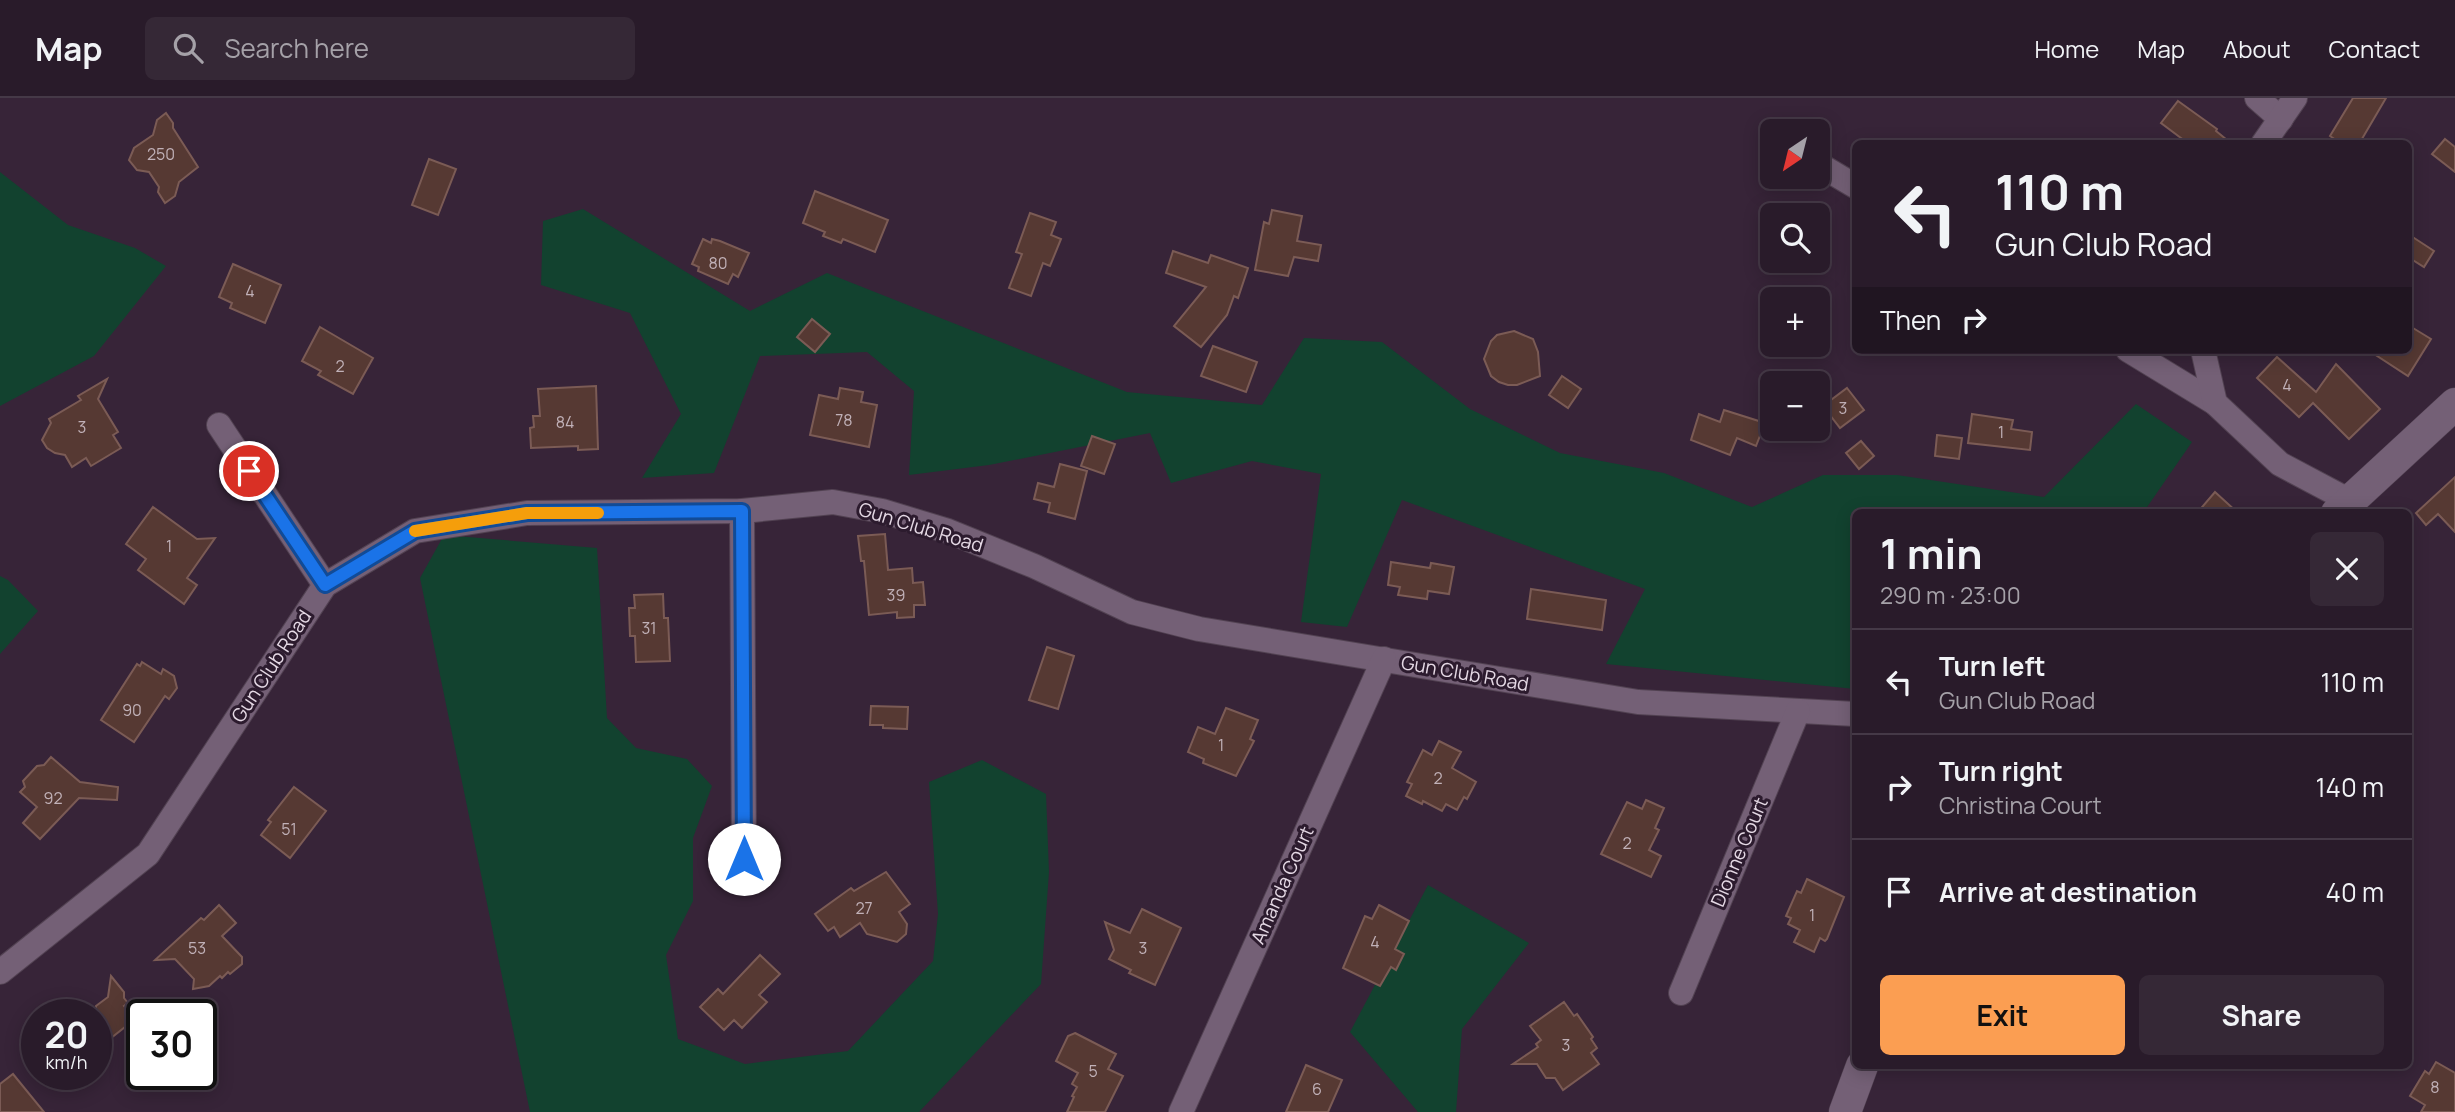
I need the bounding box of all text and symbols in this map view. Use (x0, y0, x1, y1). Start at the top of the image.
search box (145, 17, 635, 80)
text: Map (35, 26, 103, 71)
icon: search (169, 29, 207, 67)
text: Search here (225, 30, 369, 66)
text: Home (2034, 32, 2099, 65)
text: Map (2137, 32, 2185, 65)
text: About (2223, 32, 2291, 65)
text: Contact (2329, 32, 2420, 65)
north arrow (1760, 119, 1830, 189)
map controls (1760, 119, 1830, 441)
house number: 250 (147, 143, 175, 165)
text: 110 m (1995, 158, 2124, 225)
icon: left (1880, 168, 1971, 259)
button: search (1760, 203, 1830, 273)
text: Gun Club Road (1995, 222, 2213, 266)
house number: 80 (708, 252, 728, 274)
house number: 4 (245, 280, 255, 302)
button: + (1760, 287, 1830, 357)
icon: right (1955, 301, 1993, 339)
text: Then (1880, 302, 1941, 338)
house number: 2 (335, 355, 345, 377)
button: − (1760, 371, 1830, 441)
house number: 4 (2282, 374, 2292, 396)
house number: 3 (1839, 397, 1847, 419)
house number: 78 (835, 409, 853, 431)
house number: 84 (556, 411, 574, 433)
house number: 3 (78, 416, 86, 438)
house number: 1 (1998, 421, 2004, 443)
pin (219, 441, 279, 501)
icon: arrive (230, 452, 268, 490)
street label: Gun Club Road (855, 496, 987, 558)
text: 1 min (1880, 524, 1983, 582)
button: close (2310, 532, 2384, 606)
house number: 1 (166, 535, 172, 557)
text: 290 m · 23:00 (1880, 579, 2021, 611)
house number: 39 (887, 584, 905, 606)
street label: Gun Club Road (225, 605, 317, 727)
house number: 31 (641, 617, 657, 639)
text: Turn left (1939, 648, 2046, 684)
street label: Gun Club Road (1399, 649, 1531, 697)
icon: left (1880, 663, 1918, 701)
text: 110 m (2321, 664, 2384, 700)
text: Gun Club Road (1939, 684, 2095, 716)
house number: 90 (122, 699, 142, 721)
house number: 1 (1218, 734, 1224, 756)
text: Turn right (1939, 753, 2063, 789)
house number: 2 (1433, 767, 1443, 789)
icon: right (1880, 768, 1918, 806)
text: 140 m (2315, 769, 2384, 805)
house number: 92 (43, 787, 63, 809)
text: Christina Court (1939, 789, 2102, 821)
street label: Dionne Court (1704, 793, 1774, 911)
house number: 51 (281, 818, 297, 840)
position arrow (707, 822, 781, 896)
street label: Amanda Court (1244, 822, 1320, 948)
house number: 2 (1622, 832, 1632, 854)
icon: arrive (1880, 873, 1918, 911)
text: Arrive at destination (1939, 874, 2197, 910)
text: 40 m (2326, 874, 2384, 910)
house number: 27 (855, 897, 873, 919)
house number: 1 (1809, 904, 1815, 926)
house number: 4 (1370, 931, 1380, 953)
house number: 53 (188, 937, 206, 959)
house number: 3 (1139, 937, 1147, 959)
button: Exit (1880, 975, 2125, 1055)
button: Share (2139, 975, 2384, 1055)
speed limit sign: 30 (126, 999, 217, 1090)
text: 20 (45, 1011, 88, 1059)
house number: 3 (1562, 1034, 1570, 1056)
text: km/h (46, 1050, 87, 1074)
house number: 5 (1088, 1060, 1098, 1082)
house number: 8 (2430, 1076, 2440, 1098)
house number: 6 (1312, 1078, 1322, 1100)

